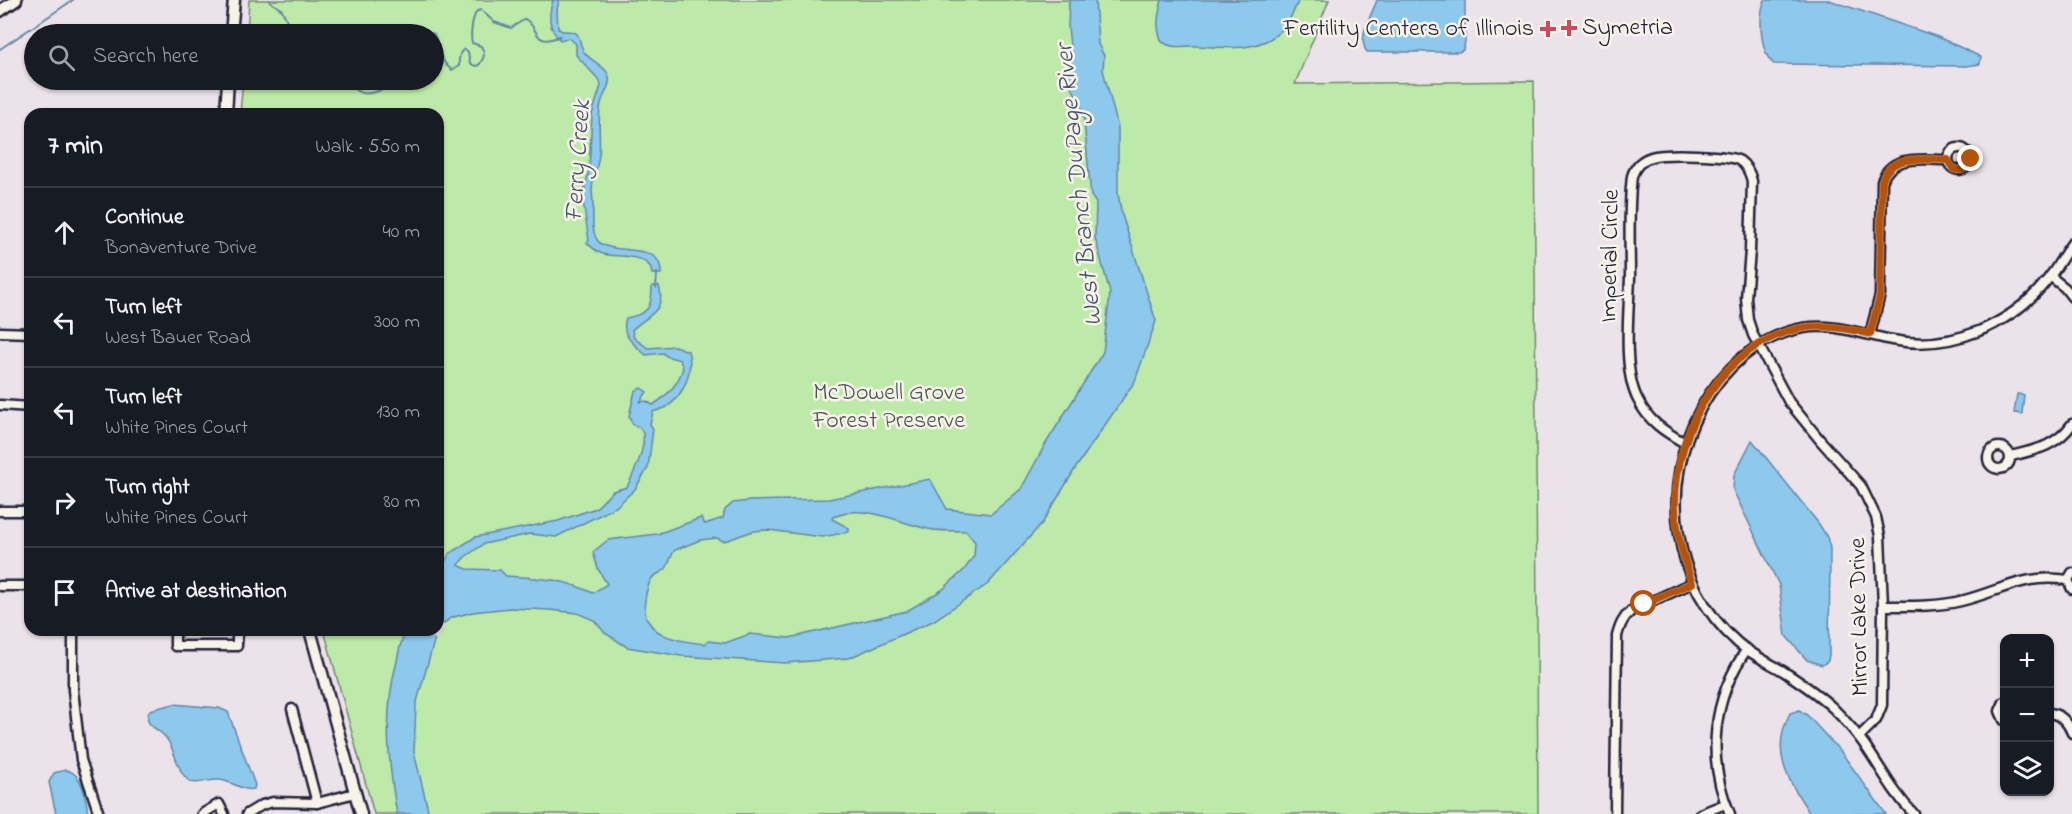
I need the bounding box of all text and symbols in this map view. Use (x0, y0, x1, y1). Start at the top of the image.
place label: Symetria (1582, 11, 1673, 47)
place label: Fertility Centers of Illinois (1282, 12, 1534, 48)
marker: Symetria (1560, 19, 1578, 37)
marker: Fertility Centers of Illinois (1539, 20, 1557, 38)
search box (24, 24, 444, 90)
water label: West Branch DuPage River (1046, 39, 1114, 328)
icon: search (45, 41, 78, 74)
text: Search here (93, 41, 198, 73)
water label: Ferry Creek (556, 97, 602, 223)
text: 7 min (48, 128, 103, 166)
text: Walk · 550 m (315, 133, 420, 162)
route end (1957, 145, 1983, 171)
street label: Imperial Circle (1592, 189, 1630, 323)
text: Continue (105, 202, 184, 234)
icon: ahead (48, 216, 81, 249)
text: 40 m (383, 218, 420, 247)
text: Bonaventure Drive (105, 234, 257, 263)
text: Turn left (105, 292, 182, 324)
icon: left (48, 306, 81, 339)
text: 300 m (374, 308, 420, 337)
text: West Bauer Road (105, 324, 251, 353)
park label: McDowell Grove Forest Preserve (812, 376, 965, 439)
text: Turn left (105, 382, 182, 414)
icon: left (48, 396, 81, 429)
text: 130 m (376, 398, 420, 427)
text: White Pines Court (105, 414, 248, 443)
text: Turn right (105, 472, 190, 504)
icon: right (48, 486, 81, 519)
text: 80 m (383, 488, 420, 517)
text: White Pines Court (105, 504, 248, 533)
street label: Mirror Lake Drive (1841, 537, 1879, 697)
icon: arrive (48, 576, 81, 609)
text: Arrive at destination (105, 576, 287, 608)
route start (1630, 590, 1656, 616)
map controls (2000, 634, 2054, 796)
button: + (2000, 634, 2054, 688)
button: − (2000, 688, 2054, 742)
button: layers (2000, 742, 2054, 796)

